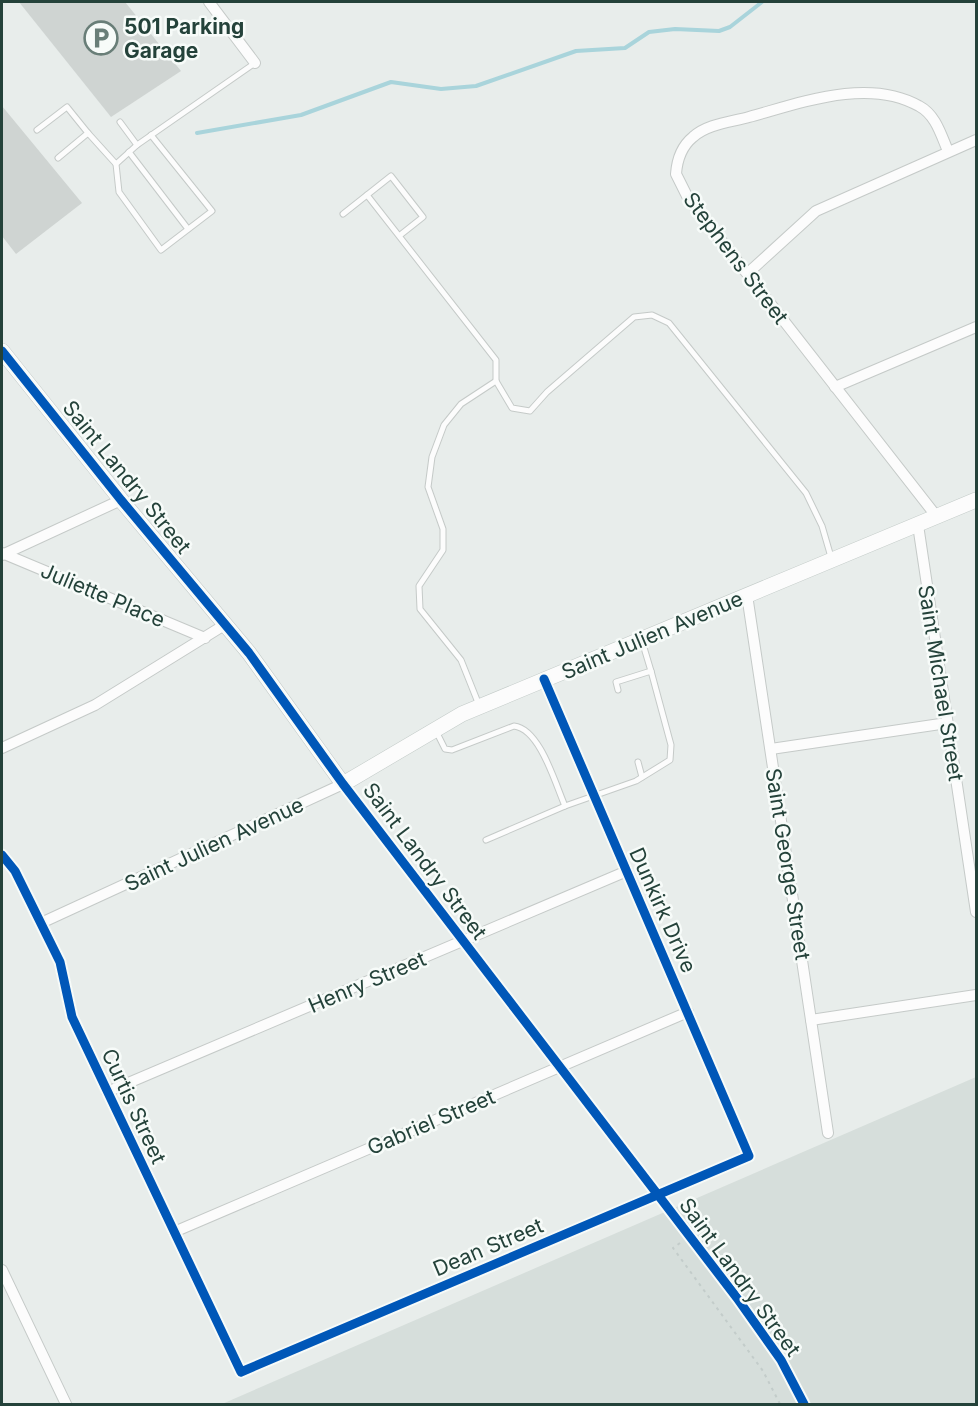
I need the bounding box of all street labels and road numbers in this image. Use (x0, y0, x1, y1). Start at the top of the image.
street label: Stephens Street (678, 187, 794, 329)
street label: Saint Landry Street (58, 395, 196, 559)
street label: Juliette Place (37, 558, 169, 632)
street label: Saint Michael Street (913, 583, 969, 783)
street label: Saint Julien Avenue (558, 586, 746, 684)
street label: Saint George Street (760, 766, 816, 962)
street label: Saint Landry Street (358, 778, 492, 944)
street label: Saint Julien Avenue (121, 792, 307, 896)
street label: Dunkirk Drive (624, 844, 702, 976)
street label: Henry Street (304, 946, 430, 1018)
street label: Curtis Street (96, 1044, 172, 1168)
street label: Gabriel Street (363, 1084, 499, 1160)
street label: Saint Landry Street (674, 1193, 806, 1361)
street label: Dean Street (429, 1213, 547, 1281)

